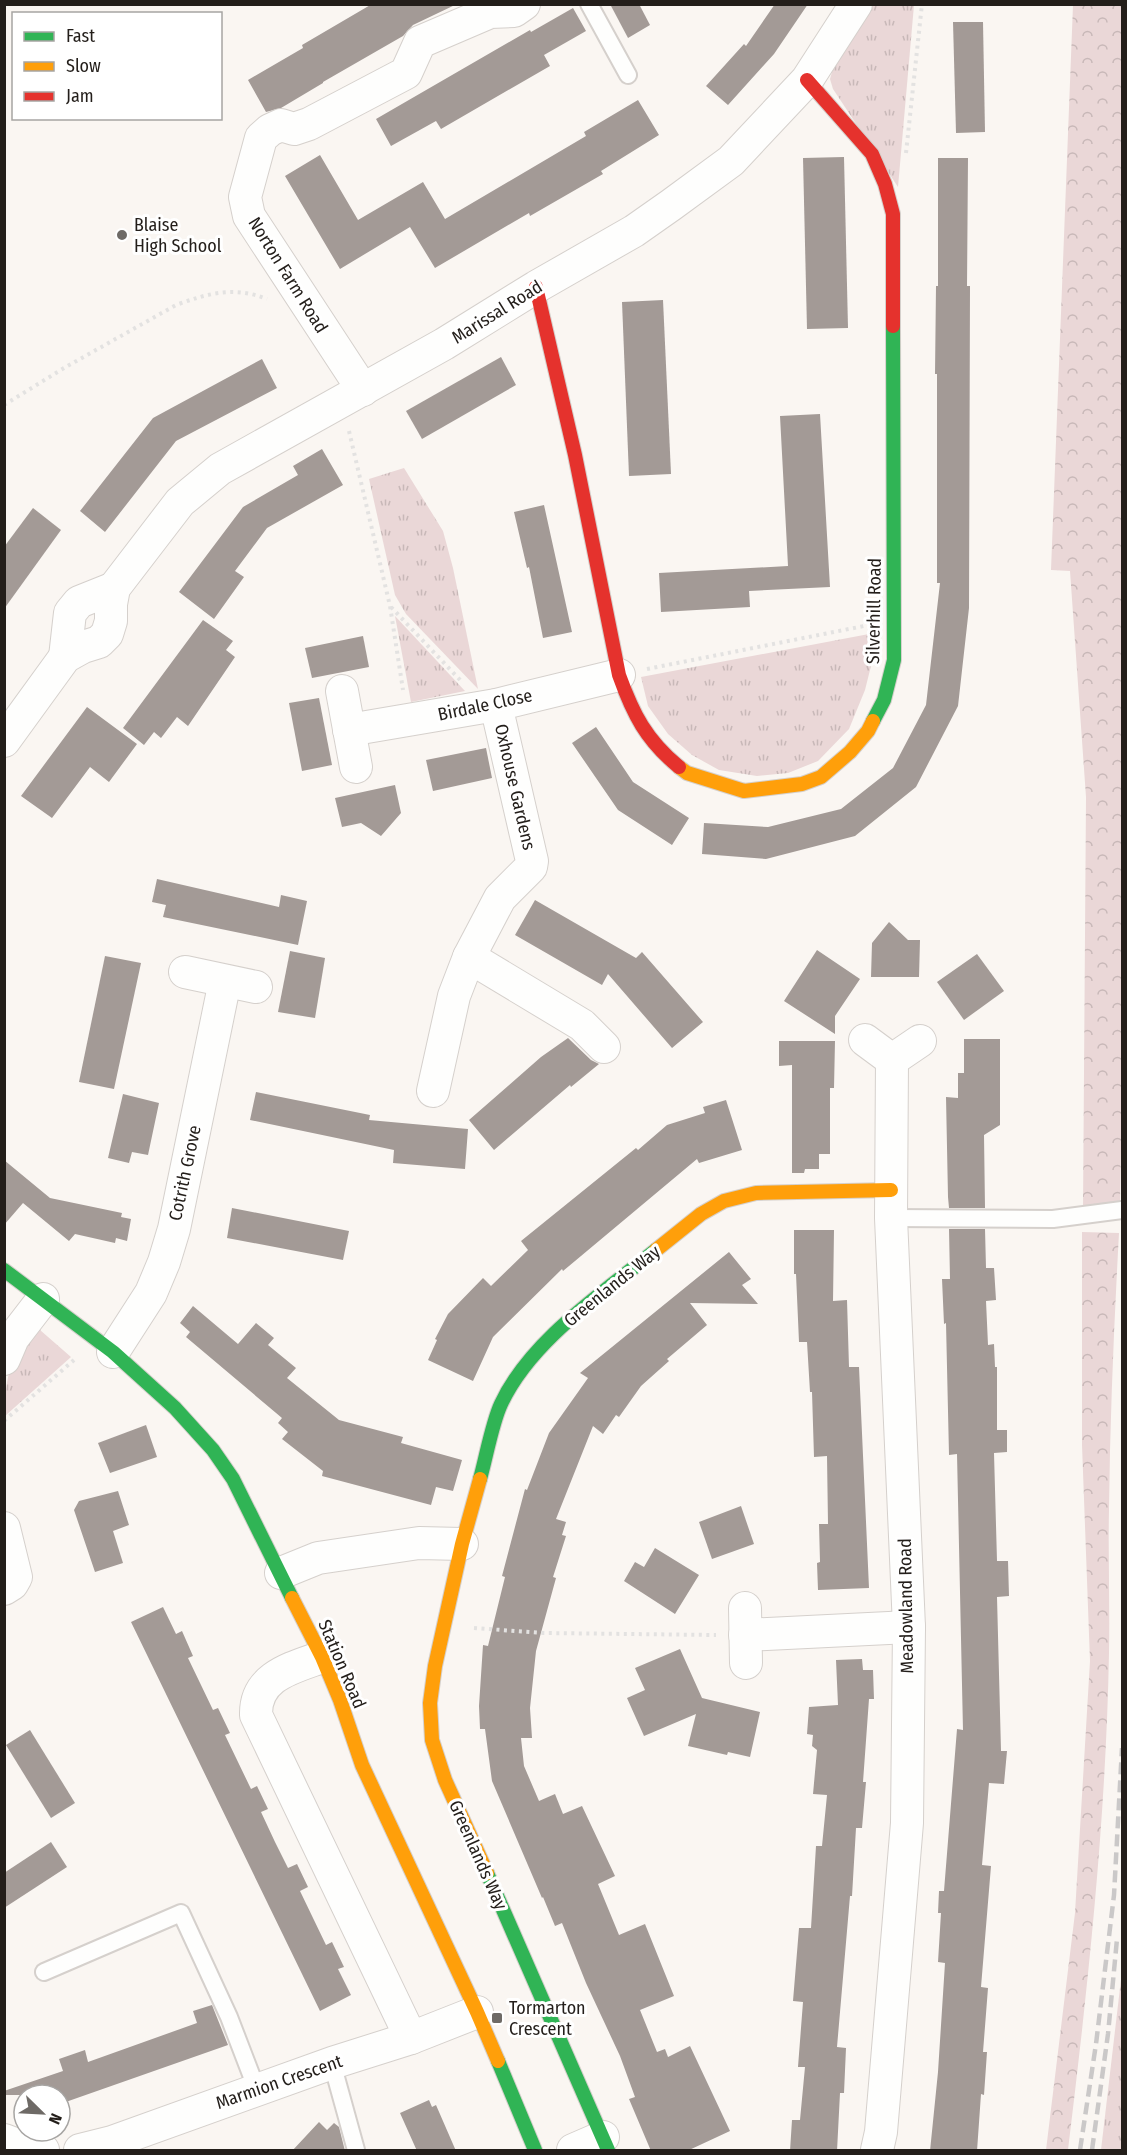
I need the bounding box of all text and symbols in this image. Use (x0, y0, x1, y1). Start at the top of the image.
legend (12, 12, 222, 120)
text: Fast (66, 25, 95, 47)
text: Slow (66, 55, 101, 77)
text: Jam (66, 85, 94, 107)
street label: Norton Farm Road (243, 213, 333, 337)
place label: Blaise High School (134, 214, 222, 257)
marker: Blaise High School (115, 228, 129, 242)
street label: Marissal Road (448, 276, 546, 348)
street label: Silverhill Road (862, 558, 886, 664)
street label: Birdale Close (436, 684, 534, 726)
street label: Oxhouse Gardens (490, 722, 540, 853)
street label: Cotrith Grove (164, 1123, 206, 1223)
street label: Greenlands Way (559, 1241, 665, 1331)
street label: Meadowland Road (894, 1538, 918, 1674)
street label: Station Road (313, 1616, 371, 1712)
street label: Greenlands Way (444, 1797, 512, 1913)
place label: Tormarton Crescent (509, 1997, 586, 2040)
marker: Tormarton Crescent (490, 2011, 504, 2025)
street label: Marmion Crescent (213, 2050, 345, 2114)
north arrow (12, 2083, 72, 2143)
text: N (45, 2111, 66, 2127)

